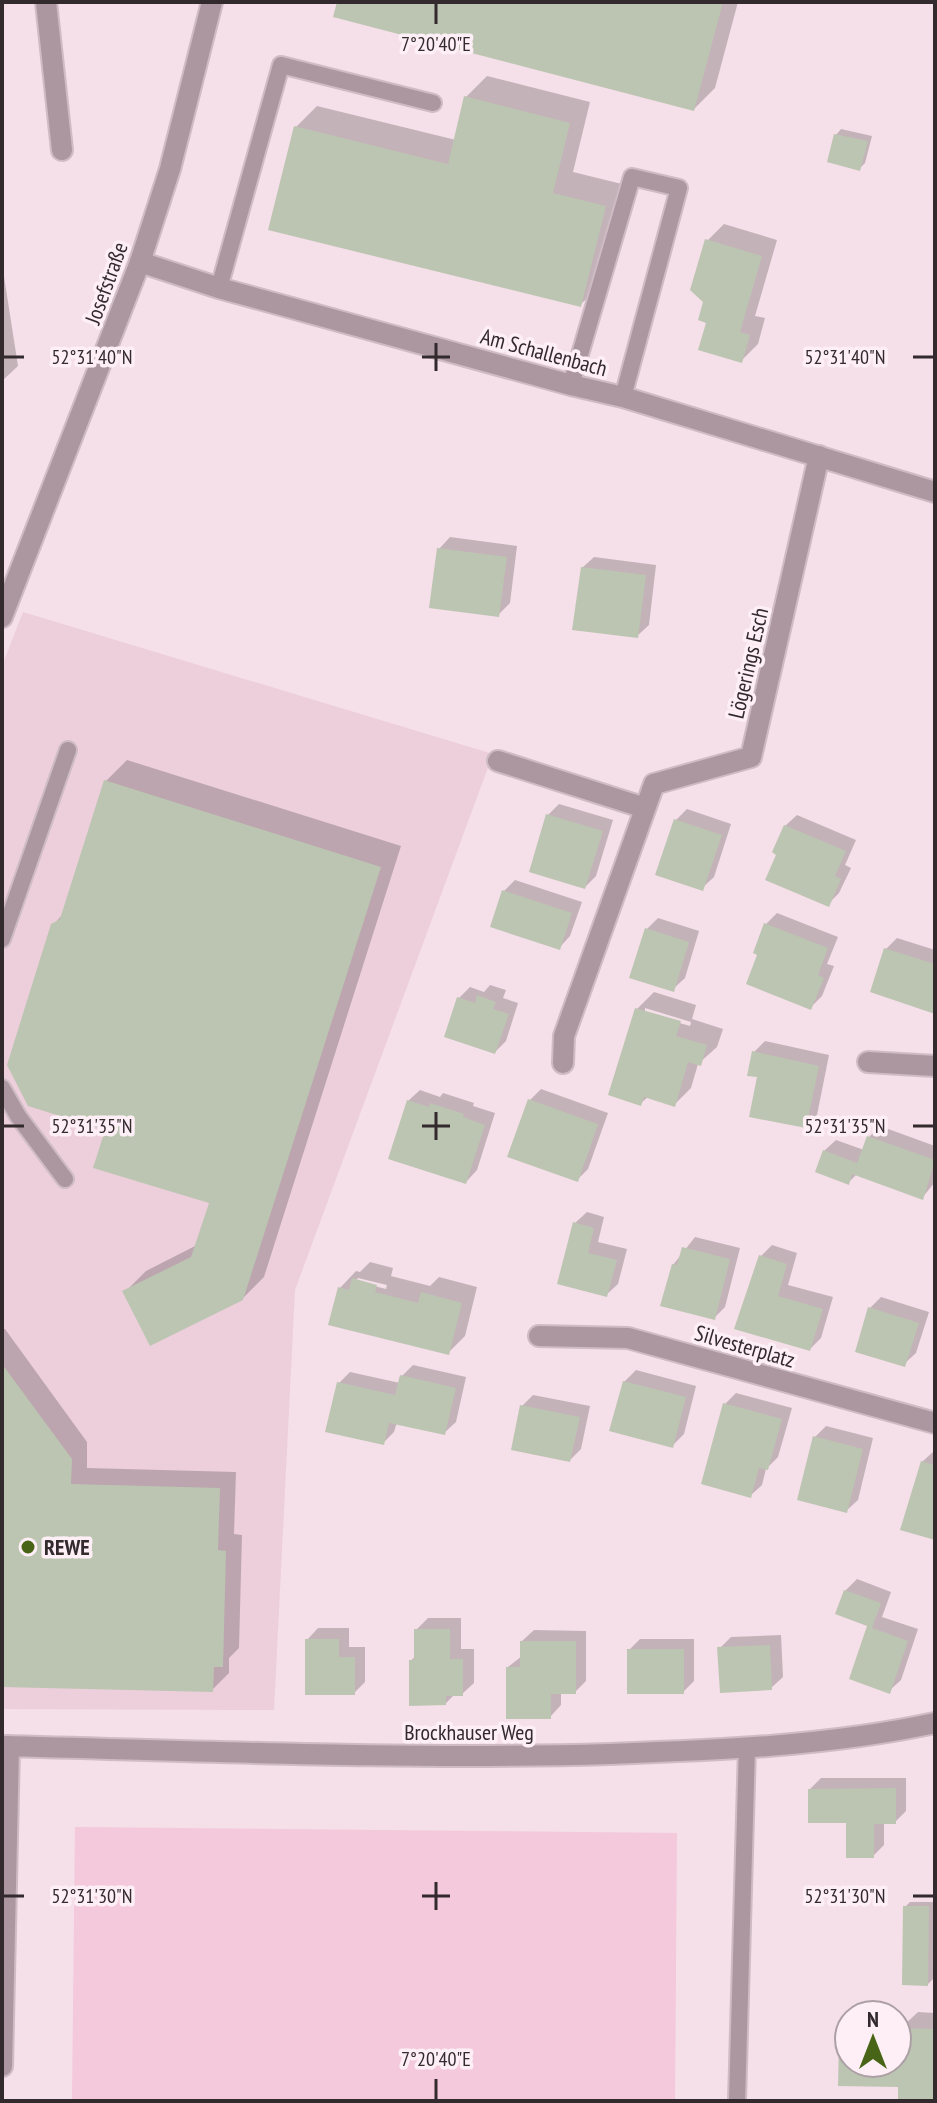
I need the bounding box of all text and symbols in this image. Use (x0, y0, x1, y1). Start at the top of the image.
text: 7°20'40"E (401, 31, 471, 57)
street label: Josefstraße (78, 238, 134, 329)
street label: Am Schallenbach (478, 322, 610, 382)
text: 52°31'40"N (52, 344, 132, 370)
text: 52°31'40"N (805, 344, 885, 370)
street label: Lögerings Esch (722, 605, 774, 721)
text: 52°31'35"N (52, 1113, 132, 1139)
text: 52°31'35"N (805, 1113, 885, 1139)
street label: Silvesterplatz (692, 1318, 798, 1374)
place label: REWE (44, 1533, 90, 1561)
marker: REWE (19, 1538, 37, 1556)
street label: Brockhauser Weg (404, 1718, 534, 1746)
text: 52°31'30"N (52, 1883, 132, 1909)
text: 52°31'30"N (805, 1883, 885, 1909)
north arrow (833, 1999, 913, 2079)
text: N (867, 2005, 879, 2033)
text: 7°20'40"E (401, 2046, 471, 2072)

